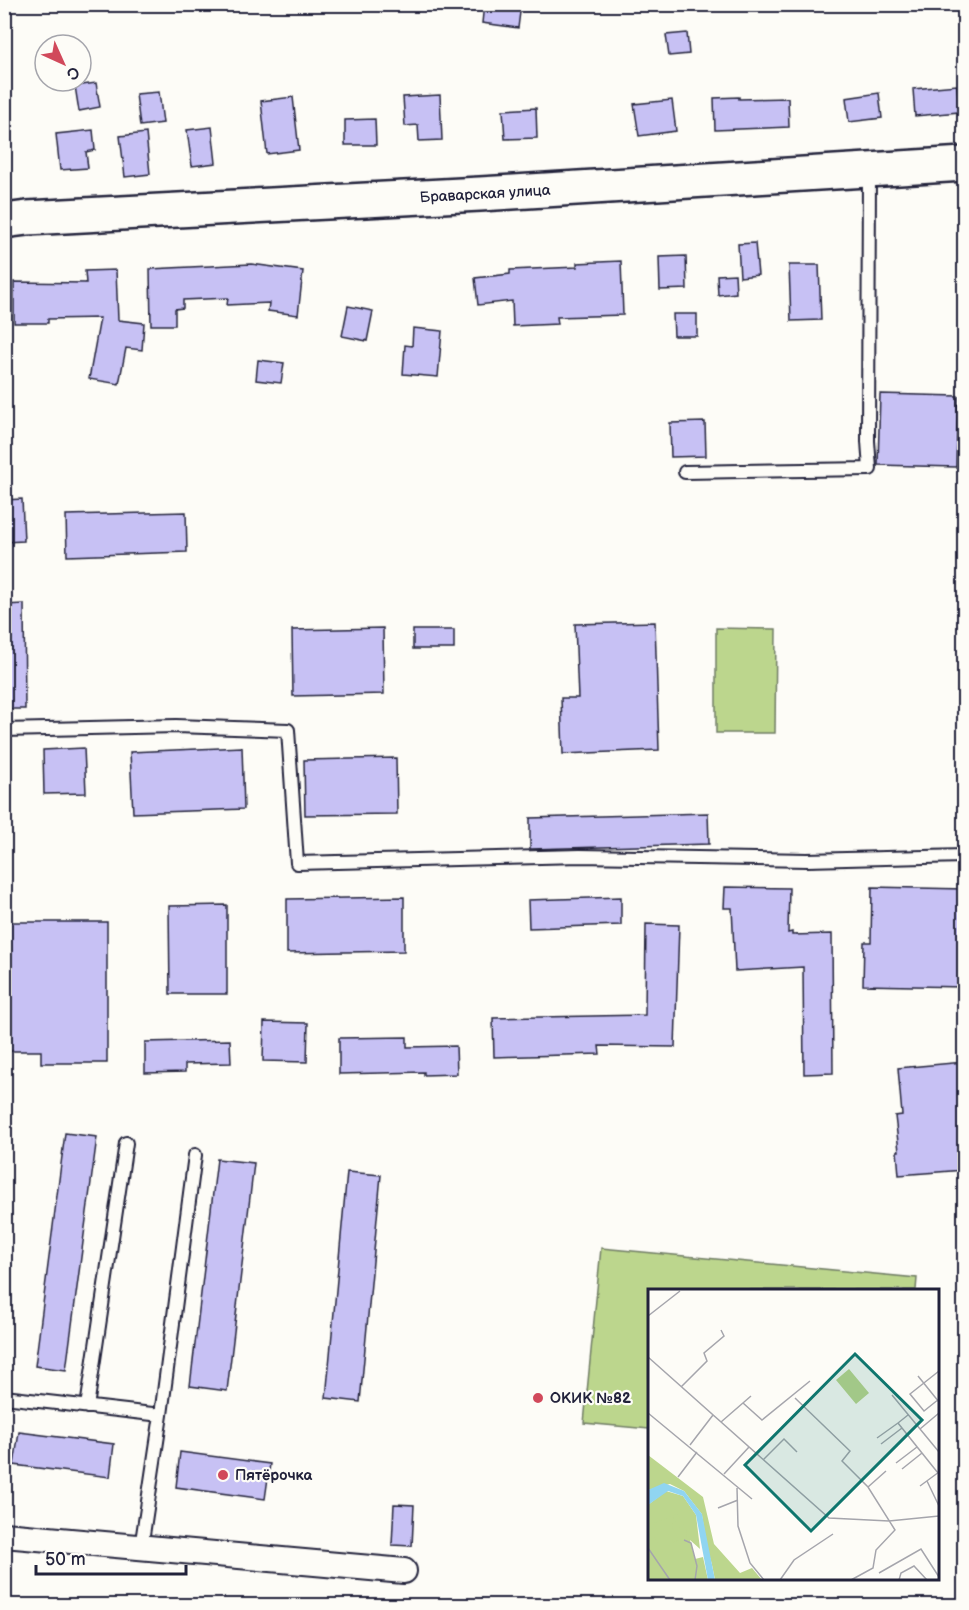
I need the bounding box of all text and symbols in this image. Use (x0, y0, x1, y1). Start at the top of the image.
north arrow (33, 33, 93, 93)
text: С (62, 62, 83, 83)
street label: Браварская улица (419, 180, 551, 207)
inset map (648, 1289, 939, 1580)
place label: ОКИК №82 (550, 1389, 631, 1408)
marker: ОКИК №82 (531, 1391, 545, 1405)
place label: Пятёрочка (235, 1466, 313, 1485)
marker: Пятёрочка (216, 1468, 230, 1482)
scale bar (36, 1538, 186, 1576)
text: 50 m (45, 1549, 86, 1570)

